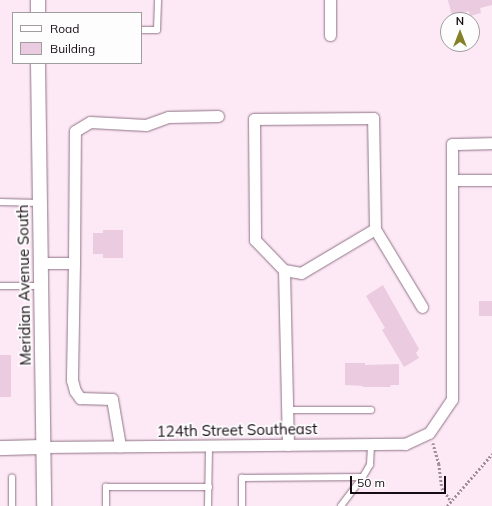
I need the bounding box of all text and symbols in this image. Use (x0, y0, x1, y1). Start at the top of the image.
legend (12, 12, 142, 64)
north arrow (440, 12, 480, 52)
text: N (456, 14, 464, 28)
text: Road (50, 21, 79, 36)
text: Building (50, 41, 95, 56)
street label: Meridian Avenue South (14, 204, 34, 366)
street label: 124th Street Southeast (156, 420, 318, 440)
scale bar (352, 468, 448, 494)
text: 50 m (357, 475, 385, 490)

